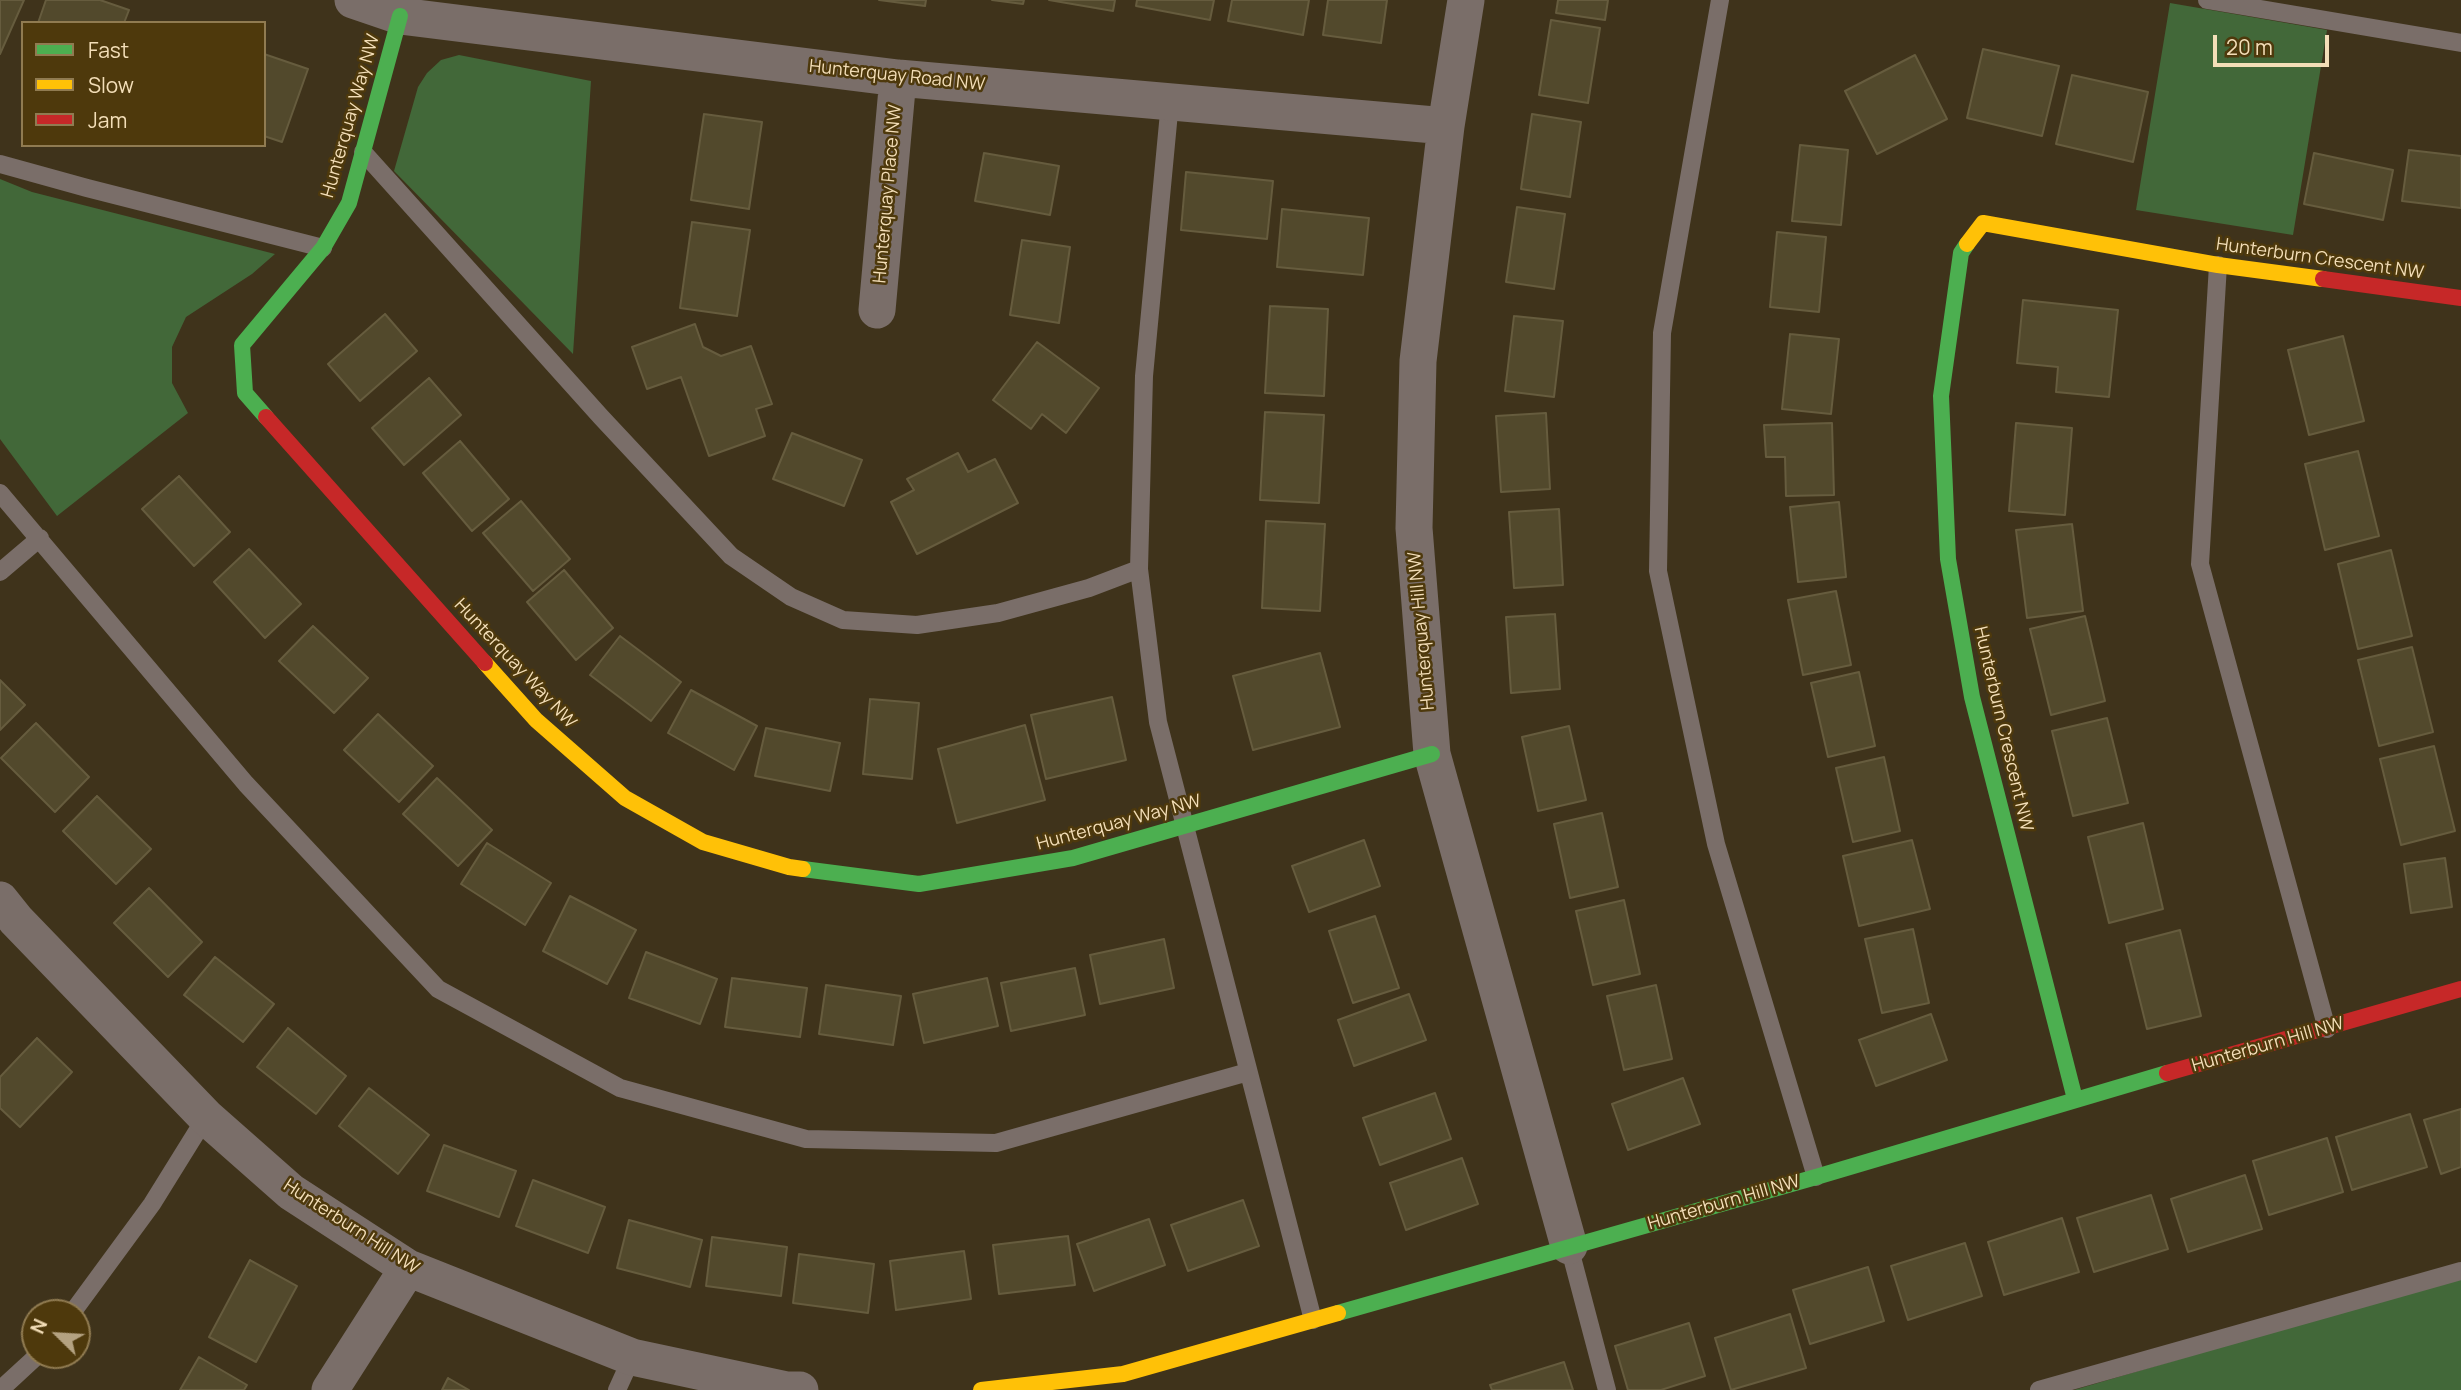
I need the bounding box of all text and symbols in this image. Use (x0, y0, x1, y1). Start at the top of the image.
legend (21, 21, 266, 147)
scale bar (2216, 21, 2332, 65)
street label: Hunterquay Way NW (317, 32, 385, 200)
text: 20 m (2226, 33, 2273, 61)
text: Fast (88, 36, 129, 64)
street label: Hunterquay Road NW (808, 56, 986, 96)
text: Slow (88, 71, 134, 99)
street label: Hunterquay Place NW (869, 104, 907, 284)
text: Jam (88, 106, 127, 134)
street label: Hunterburn Crescent NW (2215, 234, 2425, 284)
street label: Hunterquay Hill NW (1404, 551, 1440, 711)
street label: Hunterquay Way NW (449, 595, 581, 733)
street label: Hunterburn Crescent NW (1969, 625, 2037, 833)
street label: Hunterquay Way NW (1034, 791, 1204, 855)
street label: Hunterburn Hill NW (2189, 1013, 2347, 1077)
street label: Hunterburn Hill NW (1645, 1171, 1803, 1235)
street label: Hunterburn Hill NW (279, 1175, 423, 1279)
north arrow (21, 1299, 91, 1369)
text: N (24, 1315, 53, 1338)

